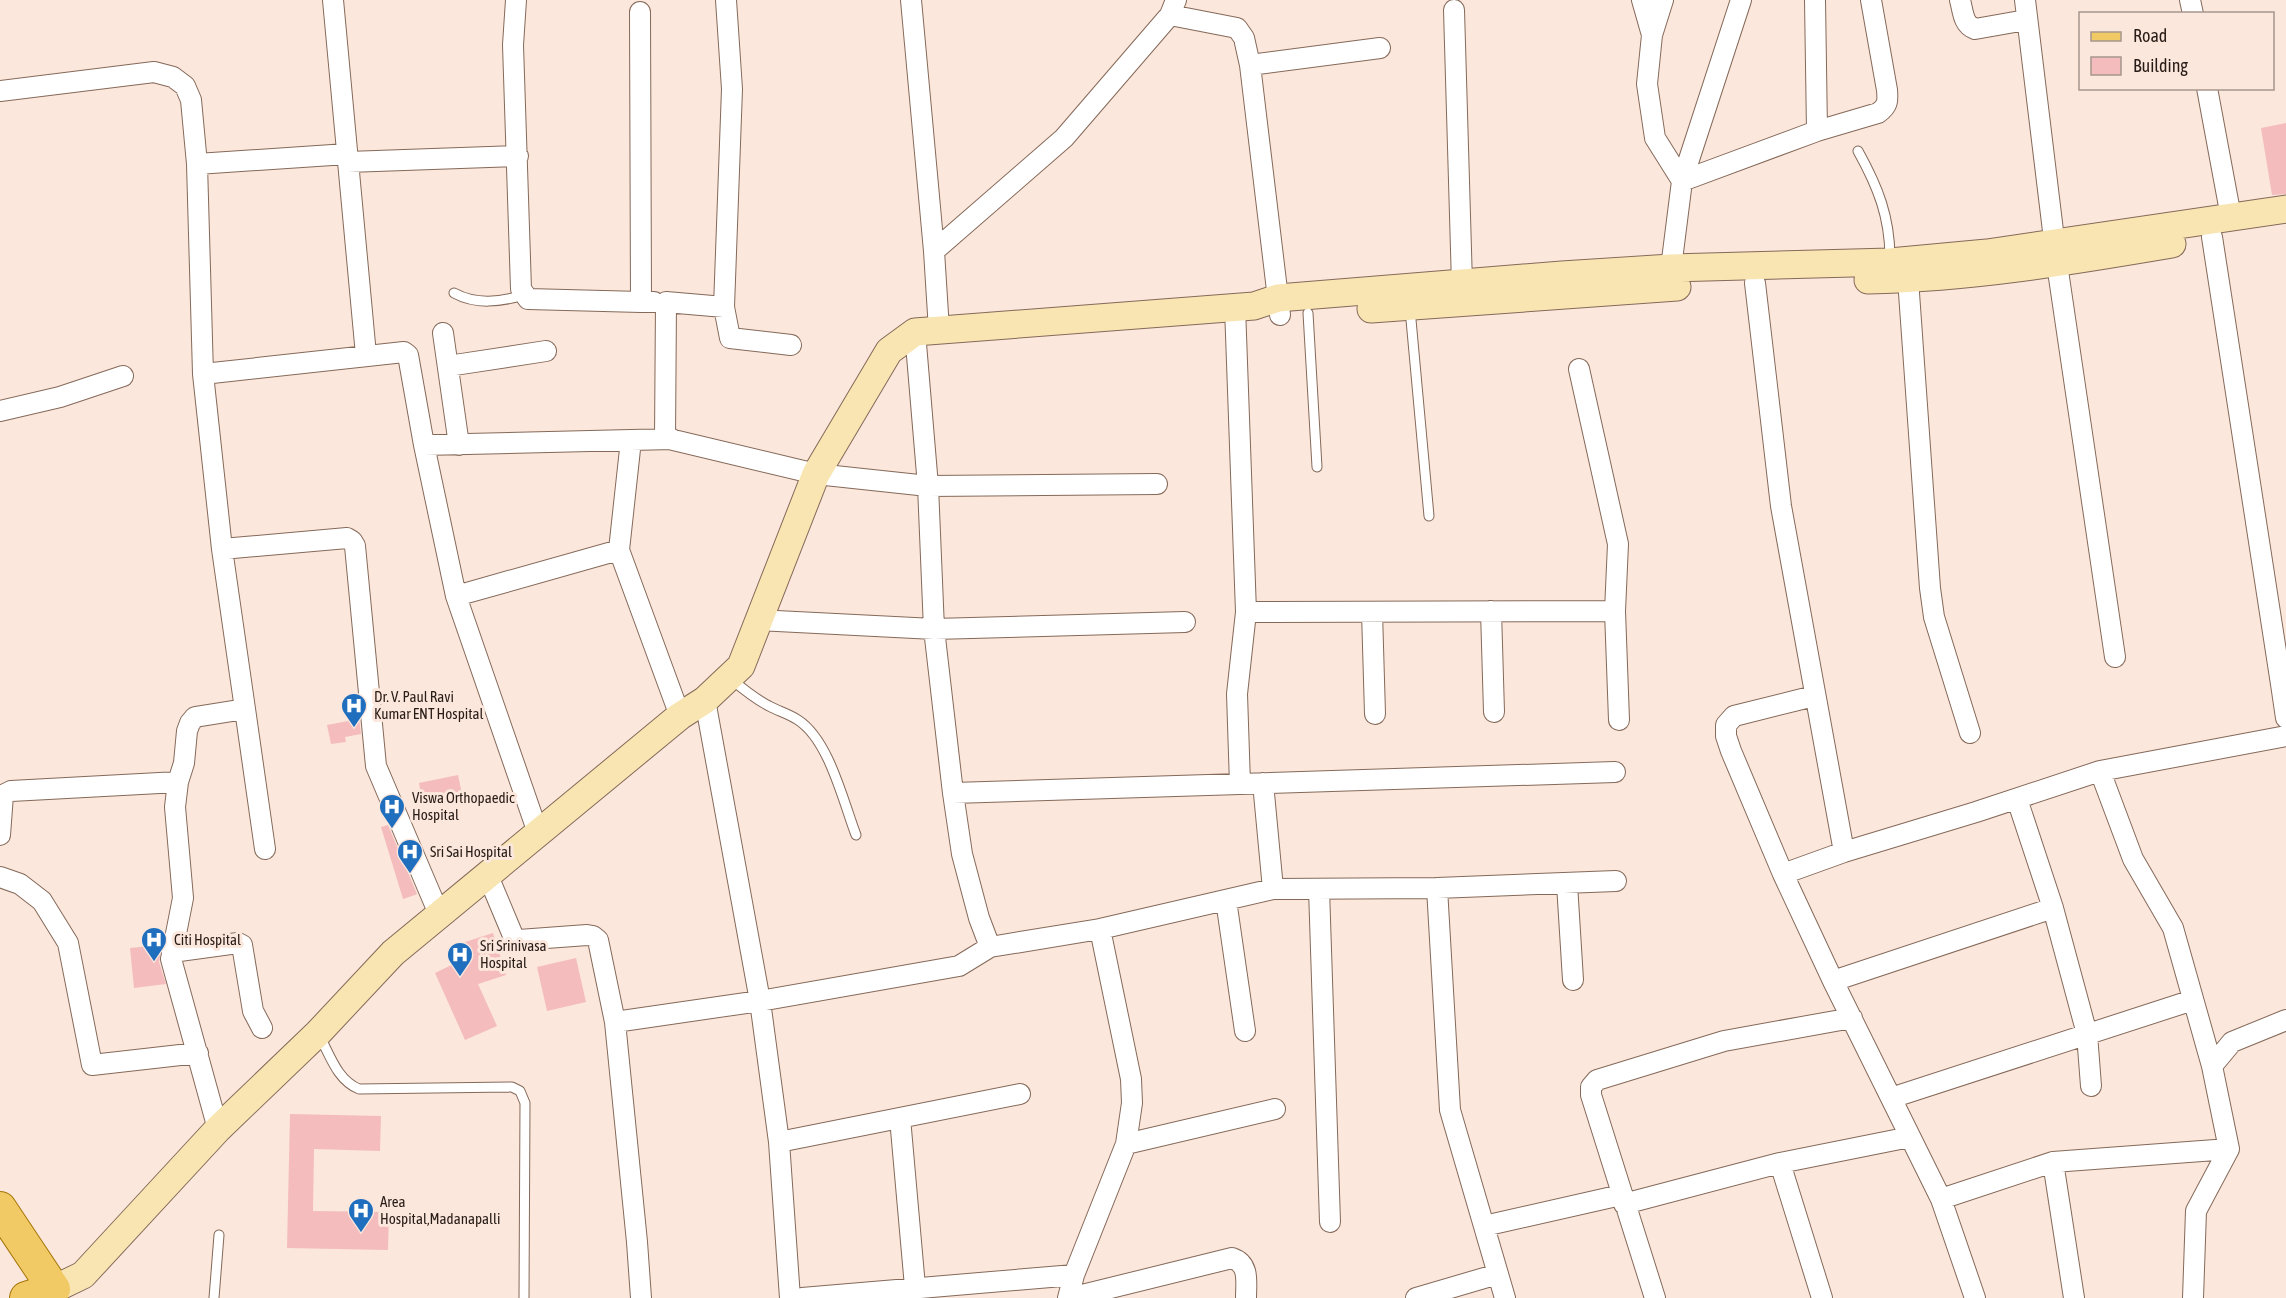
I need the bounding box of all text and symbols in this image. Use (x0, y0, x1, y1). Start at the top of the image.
legend (2079, 12, 2274, 90)
text: Road (2133, 25, 2167, 46)
text: Building (2133, 55, 2188, 76)
place label: Dr. V. Paul Ravi Kumar ENT Hospital (374, 688, 483, 722)
hospital icon: Dr. V. Paul Ravi Kumar ENT Hospital (339, 691, 369, 729)
place label: Viswa Orthopaedic Hospital (412, 789, 515, 823)
hospital icon: Viswa Orthopaedic Hospital (377, 792, 407, 830)
hospital icon: Sri Sai Hospital (395, 837, 425, 875)
place label: Sri Sai Hospital (430, 843, 512, 860)
hospital icon: Citi Hospital (139, 925, 169, 963)
place label: Citi Hospital (174, 931, 241, 948)
place label: Sri Srinivasa Hospital (480, 937, 546, 971)
hospital icon: Sri Srinivasa Hospital (445, 940, 475, 978)
place label: Area Hospital,Madanapalli (380, 1193, 500, 1227)
hospital icon: Area Hospital,Madanapalli (346, 1196, 376, 1234)

